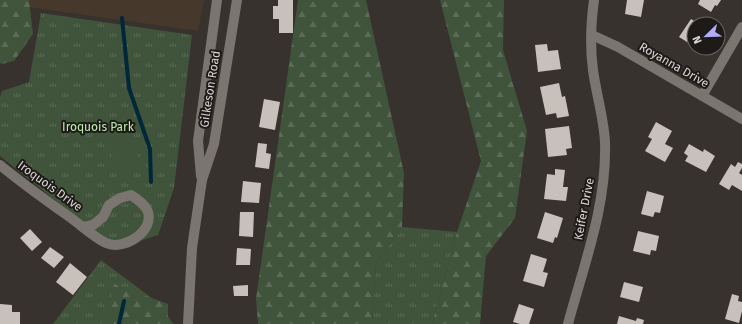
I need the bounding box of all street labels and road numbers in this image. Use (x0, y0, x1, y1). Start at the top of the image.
street label: Royanna Drive (637, 39, 711, 91)
street label: Gilkeson Road (197, 50, 223, 128)
street label: Iroquois Drive (15, 158, 85, 214)
street label: Keifer Drive (571, 177, 597, 241)

